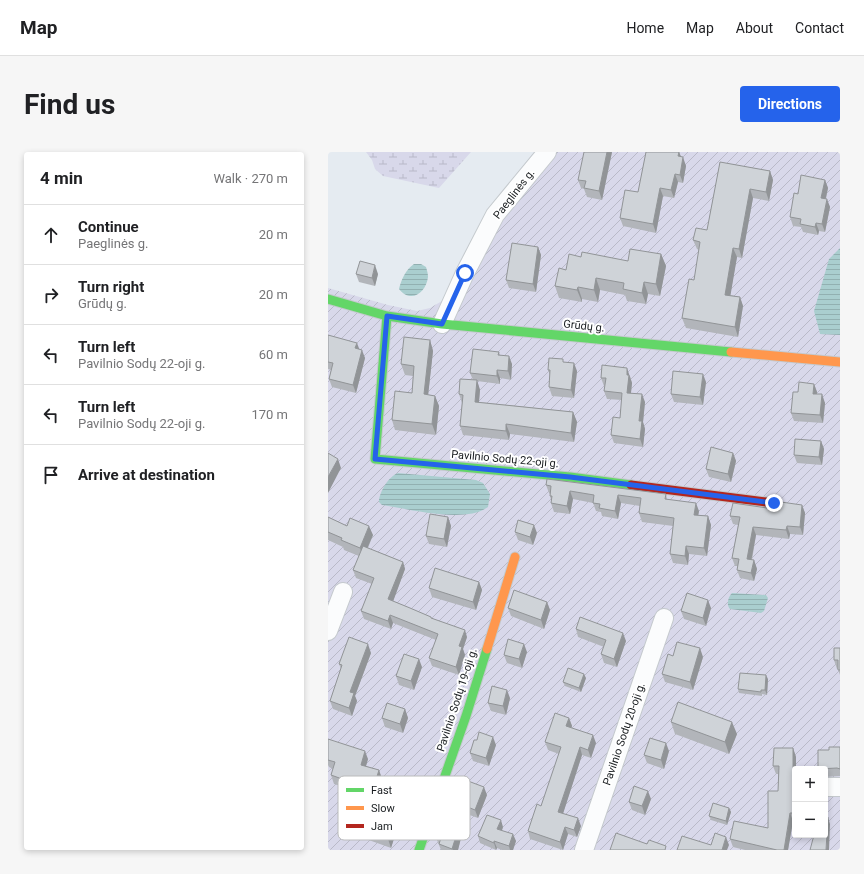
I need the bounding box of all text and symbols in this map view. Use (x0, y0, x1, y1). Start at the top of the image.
text: Map (20, 16, 58, 39)
text: Home (626, 20, 664, 36)
text: Map (686, 20, 714, 36)
text: About (736, 20, 773, 36)
text: Contact (795, 20, 844, 36)
button: Directions (740, 86, 840, 122)
text: Find us (24, 88, 115, 121)
street label: Paeglinės g. (491, 166, 538, 221)
text: 4 min (40, 168, 83, 188)
text: Walk · 270 m (213, 171, 288, 186)
text: Continue (78, 218, 139, 236)
icon: ahead (40, 224, 62, 246)
text: 20 m (259, 227, 288, 242)
text: Paeglinės g. (78, 236, 148, 251)
route start (456, 264, 474, 282)
text: Turn right (78, 278, 144, 296)
icon: right (40, 284, 62, 306)
text: 20 m (259, 287, 288, 302)
text: Grūdų g. (78, 296, 127, 311)
street label: Grūdų g. (563, 317, 605, 335)
text: Turn left (78, 338, 135, 356)
icon: left (40, 344, 62, 366)
text: 60 m (259, 347, 288, 362)
text: Pavilnio Sodų 22-oji g. (78, 356, 205, 371)
text: Turn left (78, 398, 135, 416)
icon: left (40, 404, 62, 426)
text: 170 m (251, 407, 288, 422)
text: Pavilnio Sodų 22-oji g. (78, 416, 205, 431)
street label: Pavilnio Sodų 22-oji g. (451, 448, 559, 470)
icon: arrive (40, 464, 62, 486)
text: Arrive at destination (78, 466, 215, 484)
route end (765, 494, 783, 512)
street label: Pavilnio Sodų 19-oji g. (434, 647, 480, 753)
street label: Pavilnio Sodų 20-oji g. (600, 681, 648, 787)
map controls (792, 766, 828, 838)
button: + (792, 766, 828, 802)
legend (338, 776, 470, 840)
text: Fast (371, 784, 393, 797)
text: Slow (371, 802, 395, 815)
button: − (792, 802, 828, 838)
text: Jam (371, 820, 393, 833)

